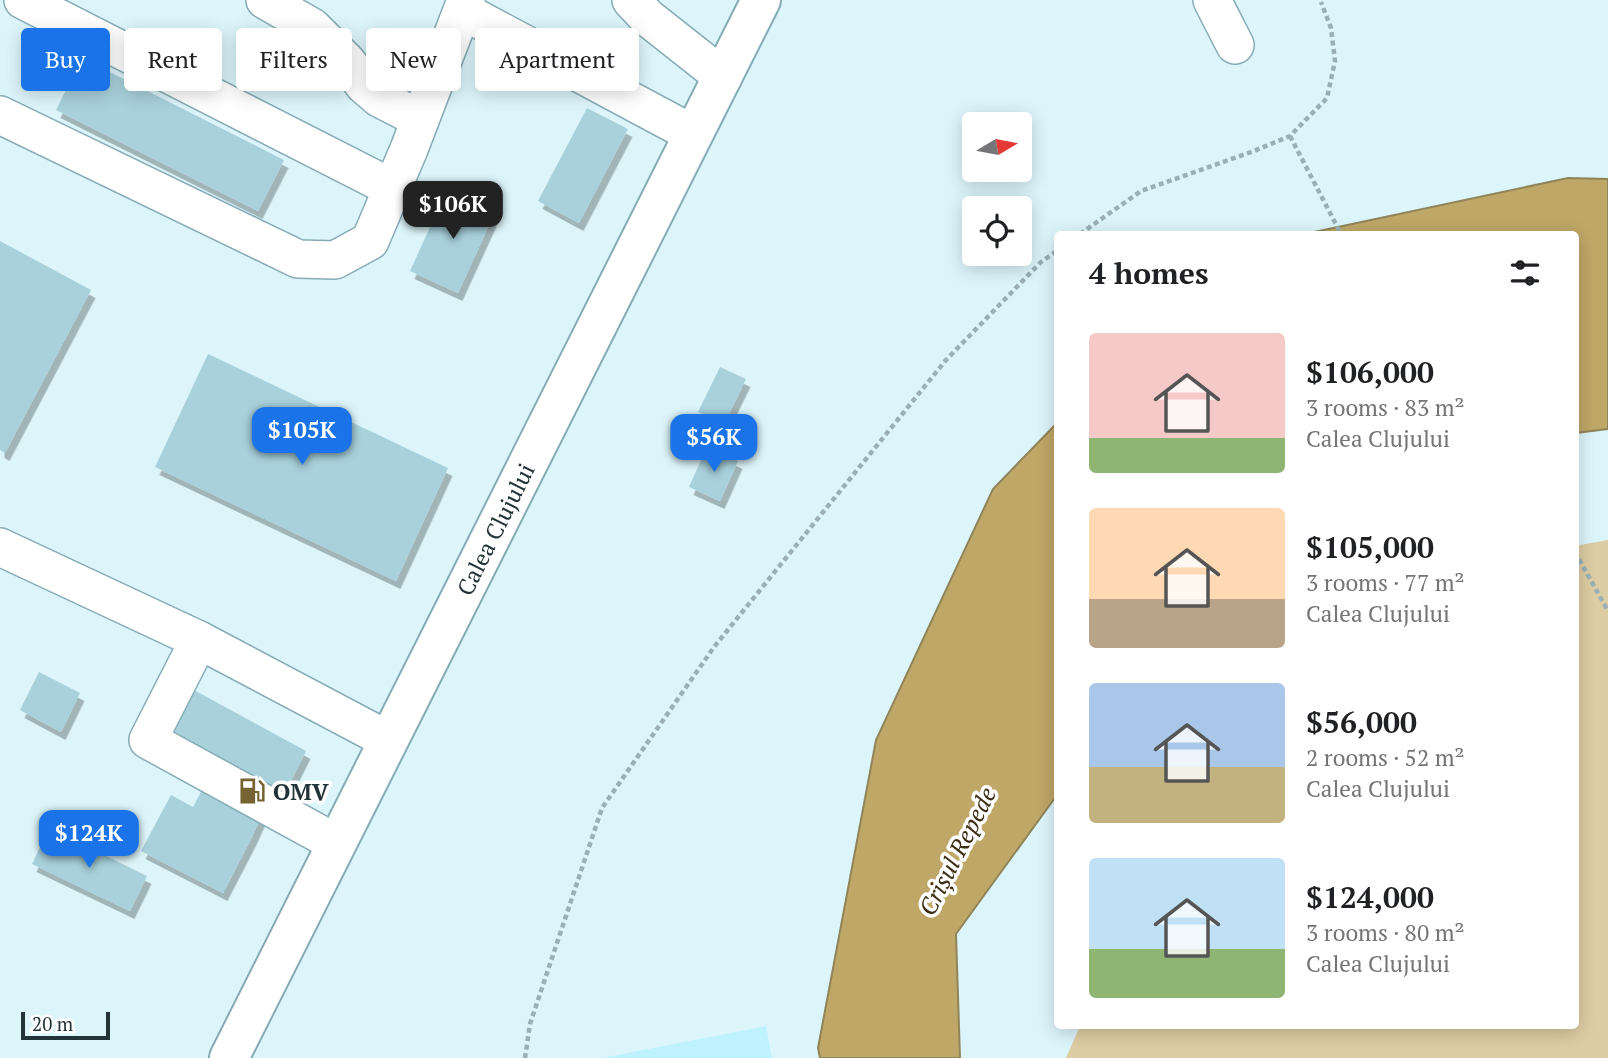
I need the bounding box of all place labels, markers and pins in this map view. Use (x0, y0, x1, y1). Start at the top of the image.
pin: $106K (404, 182, 502, 241)
pin: $105K (253, 407, 351, 467)
pin: $56K (673, 414, 755, 474)
fuel station icon: OMV (237, 776, 267, 806)
place label: OMV (273, 776, 329, 807)
pin: $124K (40, 810, 138, 870)

